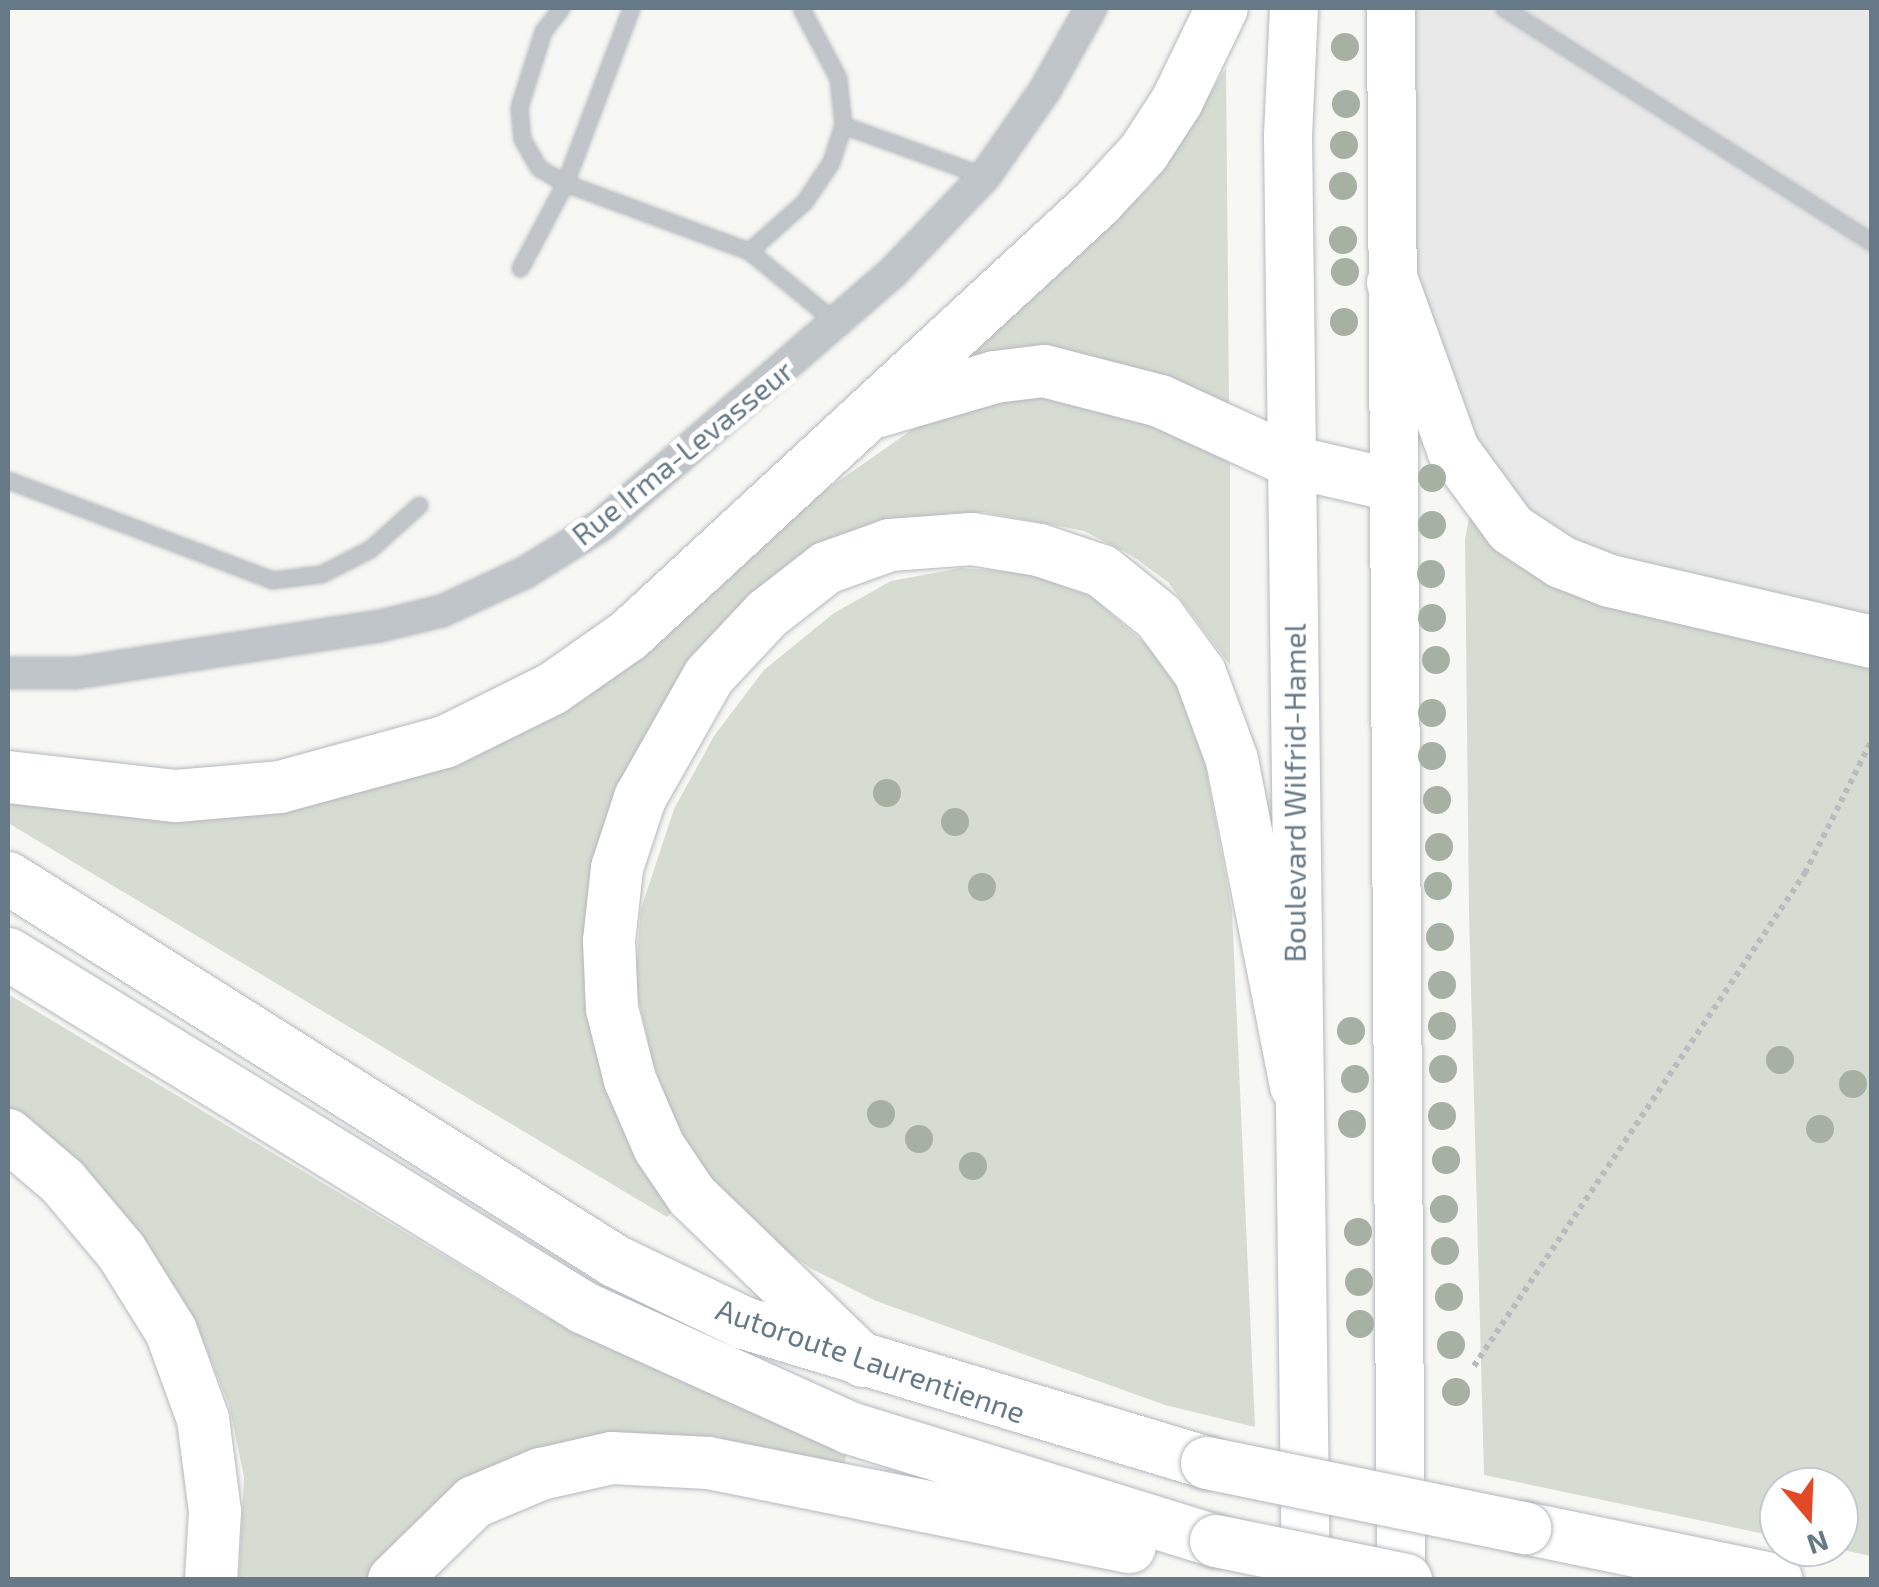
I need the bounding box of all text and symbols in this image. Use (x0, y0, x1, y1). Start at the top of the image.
street label: Rue Irma-Levasseur (564, 352, 800, 552)
street label: Boulevard Wilfrid-Hamel (1276, 623, 1312, 963)
street label: Autoroute Laurentienne (712, 1290, 1030, 1430)
north arrow (1759, 1467, 1859, 1567)
text: N (1803, 1524, 1833, 1563)

